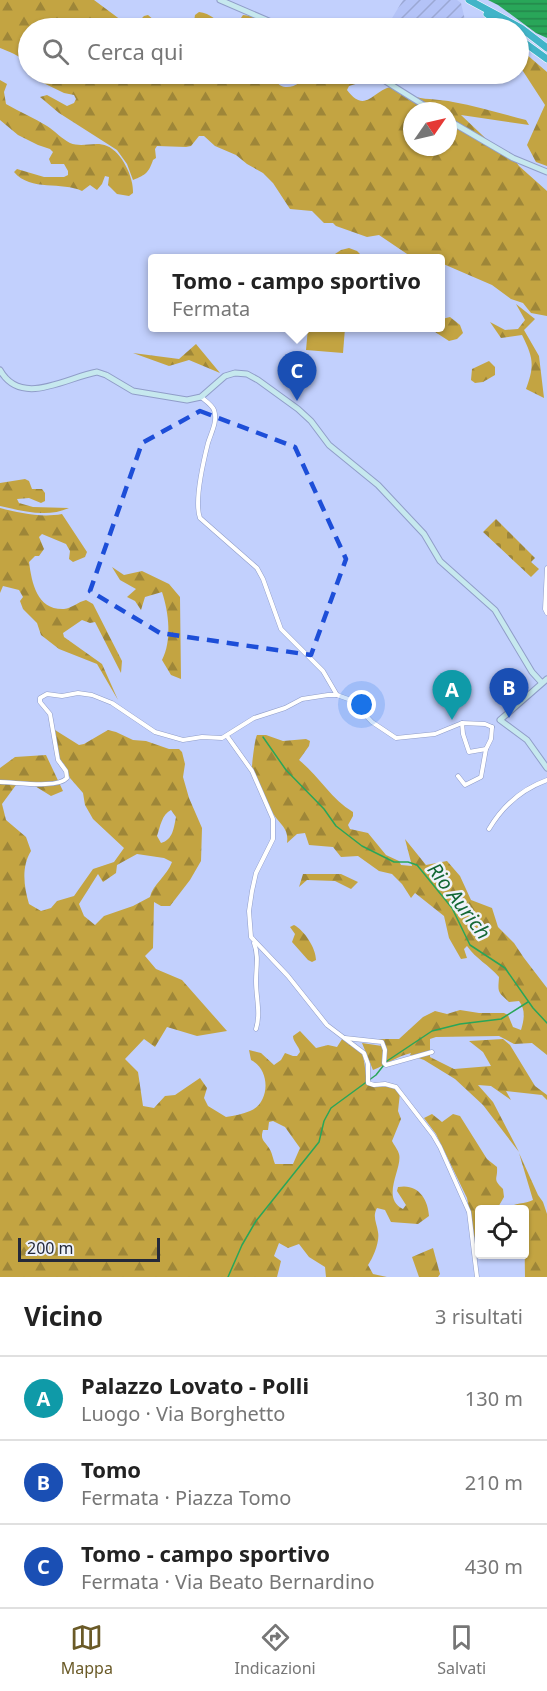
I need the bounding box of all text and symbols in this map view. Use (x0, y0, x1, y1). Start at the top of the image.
search box (18, 18, 529, 84)
icon: search (39, 35, 72, 68)
text: Cerca qui (87, 36, 183, 66)
north arrow (403, 102, 457, 156)
popup (148, 254, 445, 332)
text: Tomo - campo sportivo (172, 265, 421, 295)
text: Fermata (172, 295, 250, 322)
pin: C (278, 352, 316, 401)
pin: B (490, 668, 528, 718)
pin: A (432, 670, 472, 720)
your location (347, 690, 376, 719)
water label: Rio Aurich (422, 857, 497, 945)
map controls (475, 1205, 529, 1259)
button: locate (475, 1205, 529, 1259)
scale bar (18, 1235, 160, 1262)
text: 200 m (27, 1237, 74, 1259)
text: Vicino (24, 1298, 103, 1334)
text: 3 risultati (435, 1303, 523, 1330)
text: Palazzo Lovato - Polli (81, 1370, 309, 1400)
text: A (37, 1385, 50, 1412)
text: 130 m (465, 1385, 523, 1412)
text: Luogo · Via Borghetto (81, 1400, 285, 1427)
text: Tomo (81, 1454, 141, 1484)
text: B (37, 1469, 50, 1496)
text: 210 m (465, 1469, 523, 1496)
text: Fermata · Piazza Tomo (81, 1484, 291, 1511)
text: Tomo - campo sportivo (81, 1538, 330, 1568)
text: C (37, 1553, 50, 1580)
text: 430 m (465, 1553, 523, 1580)
text: Fermata · Via Beato Bernardino (81, 1568, 375, 1595)
tab: Mappa (61, 1621, 113, 1679)
tab: Indicazioni (234, 1621, 316, 1679)
tab: Salvati (437, 1621, 486, 1679)

